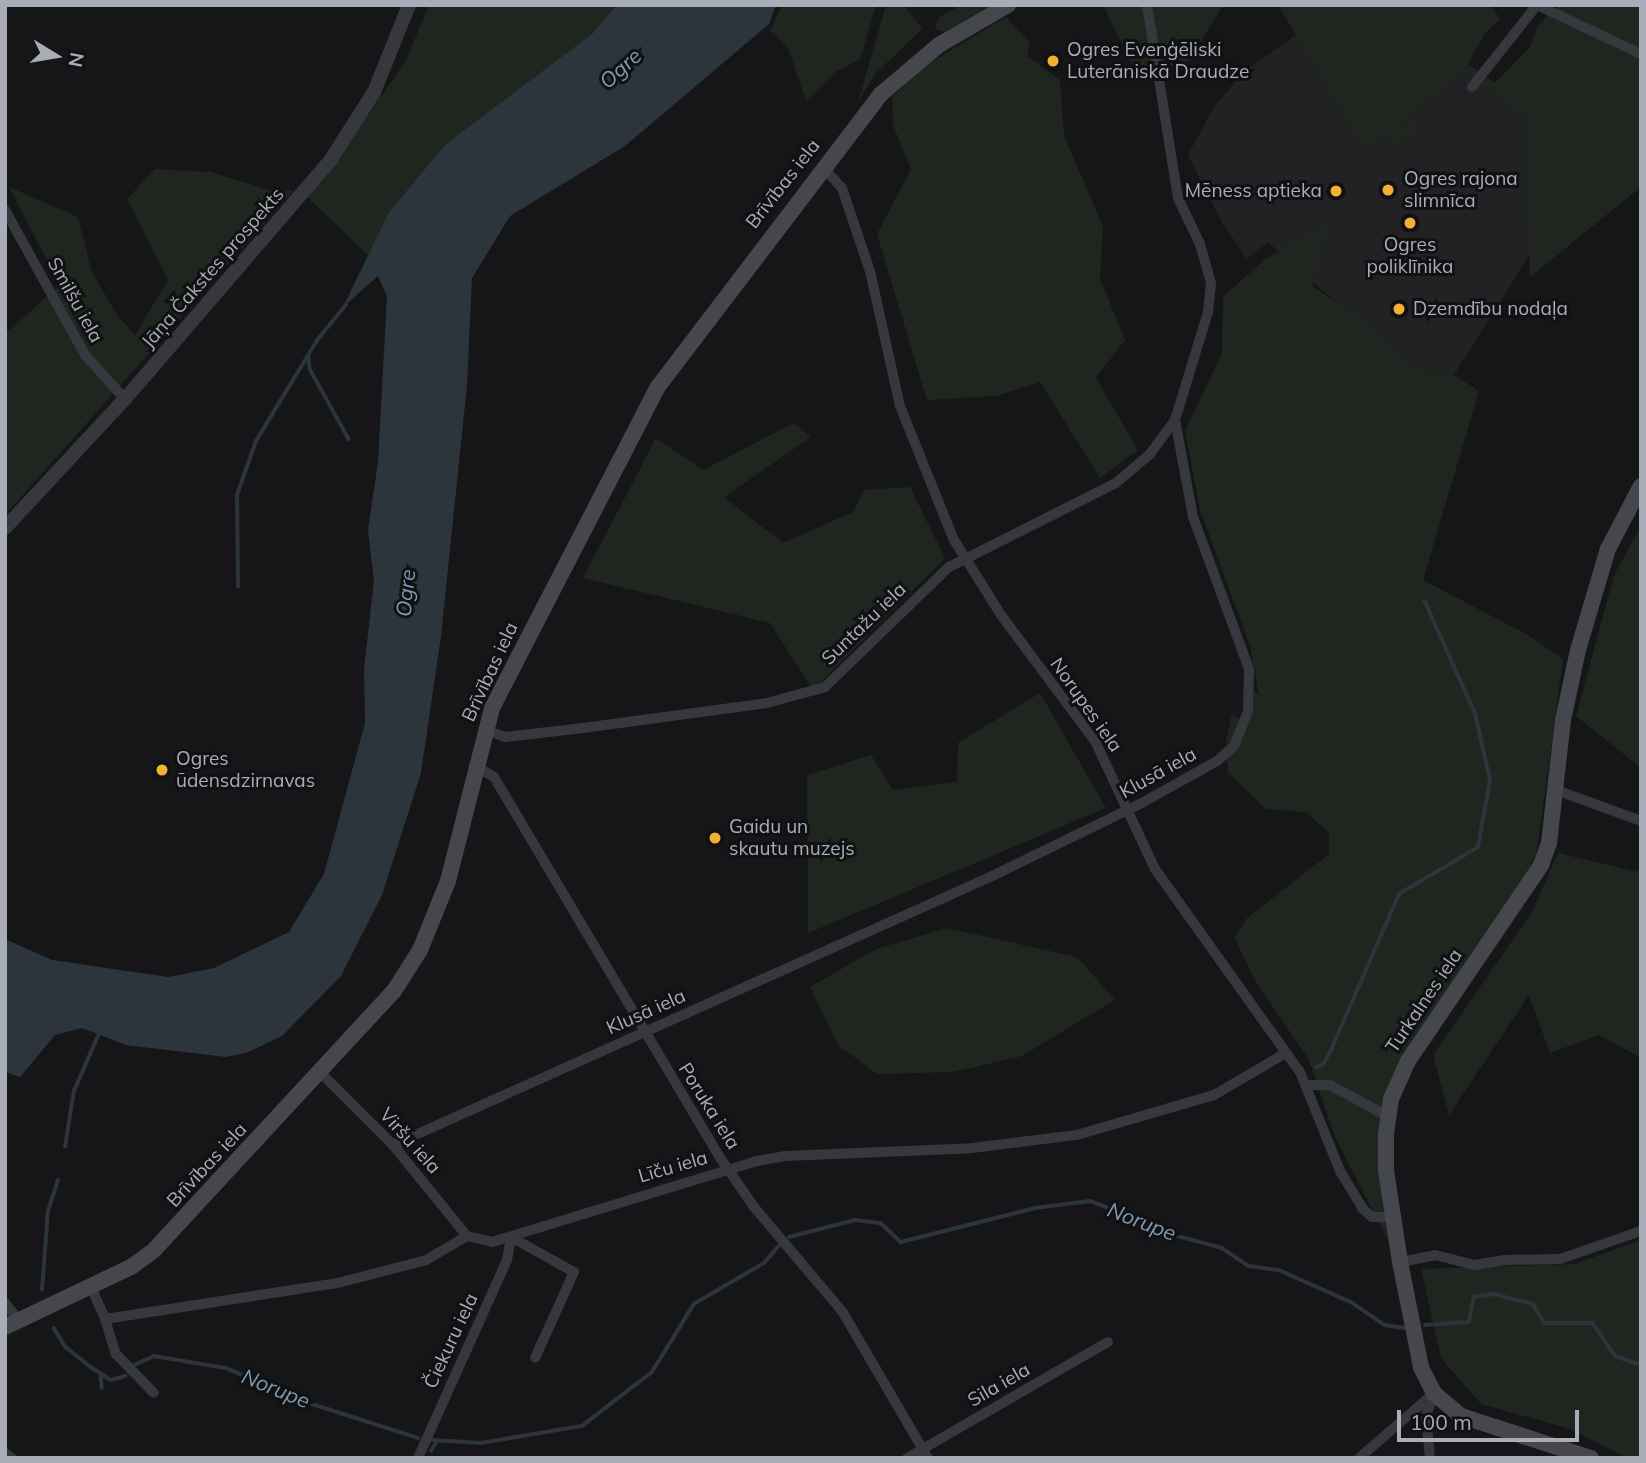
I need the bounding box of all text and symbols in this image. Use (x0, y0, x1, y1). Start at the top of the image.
north arrow (21, 21, 91, 91)
place label: Ogres Evenģēliski Luterāniskā Draudze (1067, 39, 1249, 83)
water label: Ogre (594, 43, 646, 93)
text: N (63, 51, 90, 69)
marker: Ogres Evenģēliski Luterāniskā Draudze (1045, 53, 1061, 69)
street label: Brīvības iela (741, 135, 825, 233)
place label: Ogres rajona slimnīca (1404, 168, 1518, 212)
place label: Mēness aptieka (1185, 180, 1322, 202)
marker: Ogres rajona slimnīca (1378, 180, 1398, 200)
street label: Jāņa Čakstes prospekts (137, 183, 289, 353)
marker: Mēness aptieka (1328, 183, 1344, 199)
marker: Ogres poliklīnika (1402, 215, 1418, 231)
place label: Ogres poliklīnika (1367, 234, 1453, 278)
street label: Smilšu iela (42, 254, 108, 346)
place label: Dzemdību nodaļa (1413, 298, 1568, 320)
marker: Dzemdību nodaļa (1391, 301, 1407, 317)
water label: Ogre (390, 568, 420, 618)
street label: Suntažu iela (817, 578, 911, 670)
street label: Brīvības iela (457, 619, 523, 725)
street label: Norupes iela (1045, 653, 1127, 757)
street label: Klusā iela (1116, 743, 1200, 803)
place label: Ogres ūdensdzirnavas (176, 748, 315, 792)
marker: Ogres ūdensdzirnavas (154, 762, 170, 778)
place label: Gaidu un skautu muzejs (729, 816, 855, 860)
marker: Gaidu un skautu muzejs (707, 830, 723, 846)
street label: Turkalnes iela (1381, 945, 1467, 1057)
street label: Klusā iela (603, 984, 689, 1040)
street label: Poruka iela (674, 1059, 744, 1153)
street label: Viršu iela (375, 1103, 445, 1179)
street label: Brīvības iela (162, 1118, 252, 1212)
street label: Līču iela (636, 1146, 710, 1188)
water label: Norupe (1104, 1196, 1180, 1246)
street label: Čiekuru iela (419, 1290, 483, 1392)
street label: Sila iela (964, 1358, 1034, 1412)
water label: Norupe (238, 1363, 314, 1413)
scale bar (1401, 1396, 1583, 1440)
text: 100 m (1410, 1409, 1472, 1435)

